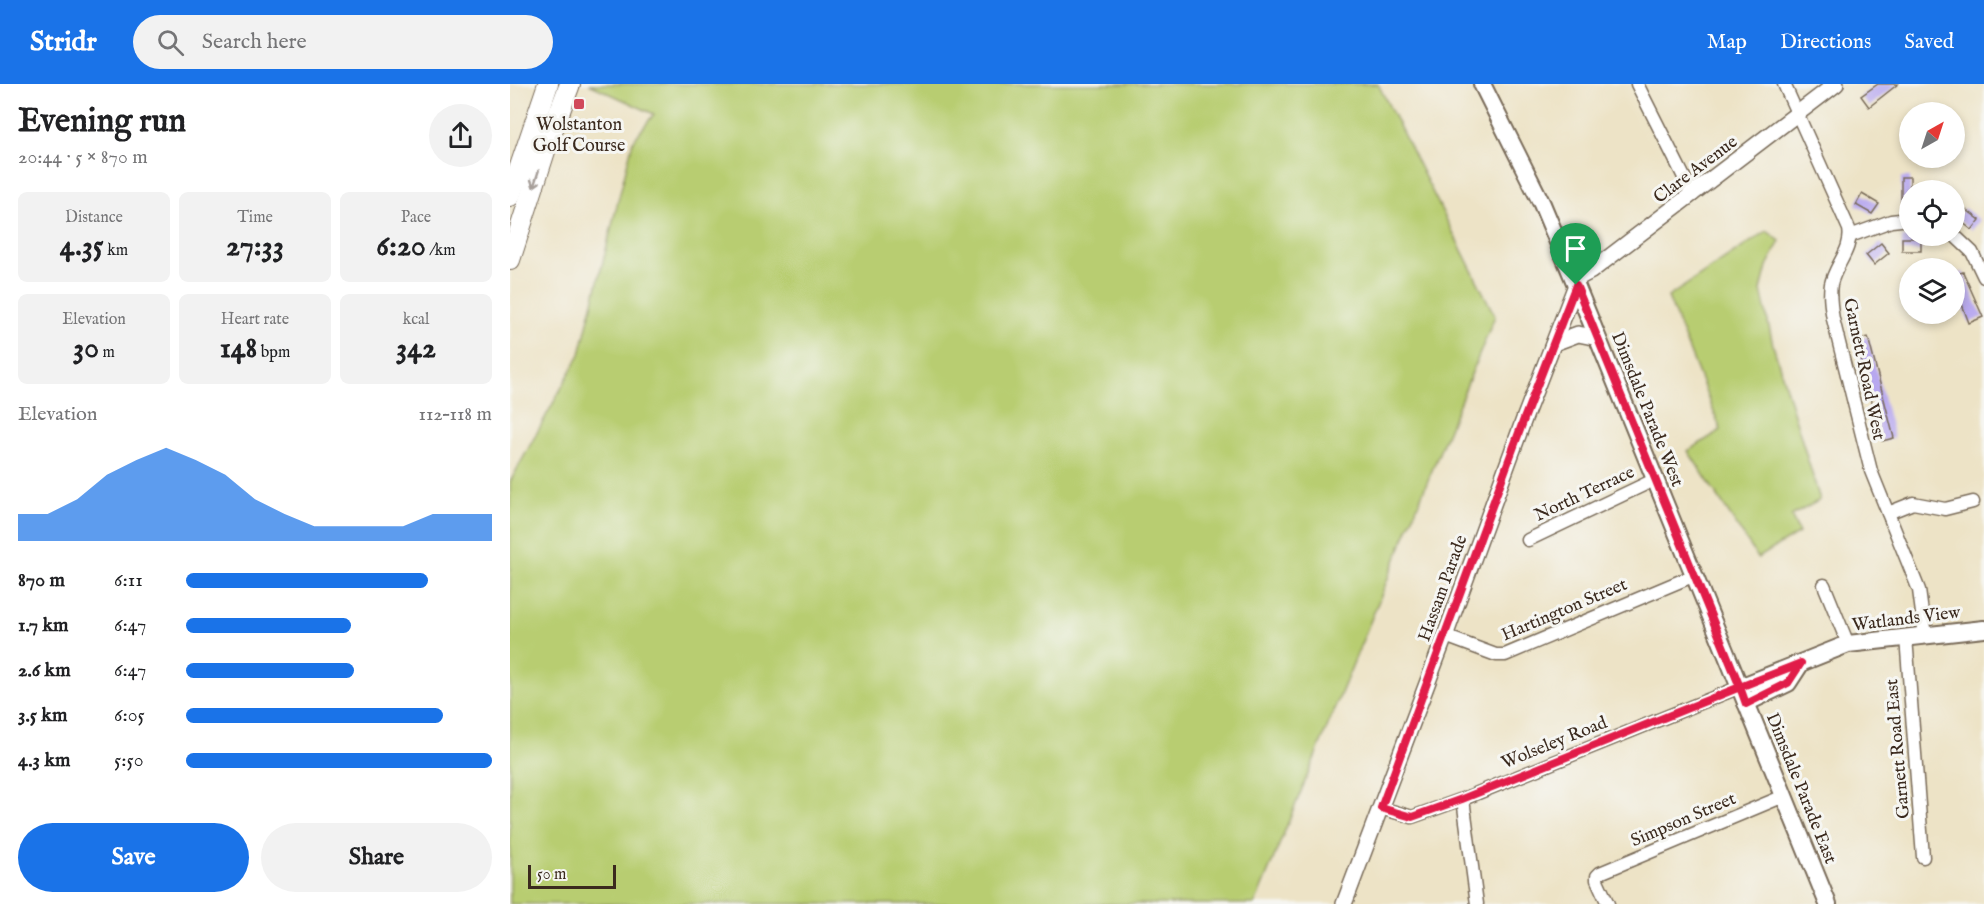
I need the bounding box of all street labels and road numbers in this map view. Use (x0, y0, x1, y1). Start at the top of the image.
street label: Clare Avenue (1649, 131, 1743, 209)
street label: Garnett Road West (1837, 296, 1890, 442)
street label: Dimsdale Parade West (1605, 329, 1688, 490)
street label: North Terrace (1531, 461, 1638, 528)
street label: Hassam Parade (1413, 532, 1473, 645)
street label: Hartington Street (1498, 574, 1631, 647)
street label: Watlands View (1851, 601, 1963, 638)
street label: Garnett Road East (1881, 678, 1916, 820)
street label: Dimsdale Parade East (1760, 710, 1841, 867)
street label: Wolseley Road (1498, 712, 1611, 775)
street label: Simpson Street (1628, 788, 1740, 853)

